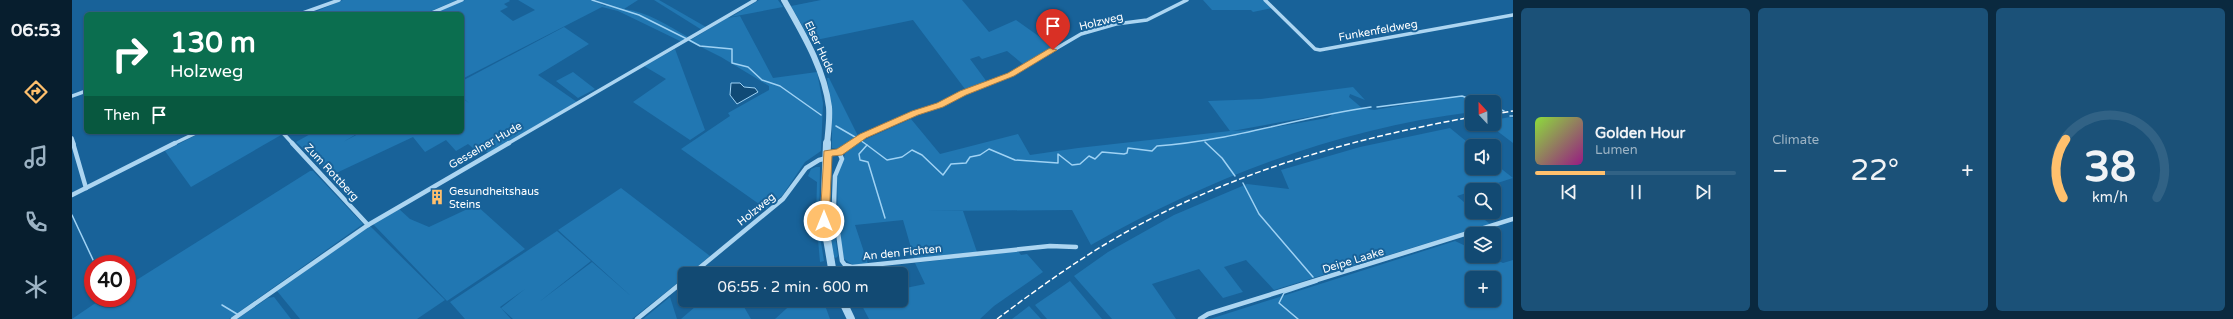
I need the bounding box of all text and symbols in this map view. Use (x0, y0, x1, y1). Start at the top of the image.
pin (1036, 9, 1070, 50)
street label: Holzweg (1078, 10, 1125, 33)
icon: arrive (1042, 15, 1064, 37)
street label: Funkenfeldweg (1338, 17, 1419, 44)
text: 06:53 (11, 19, 61, 41)
street label: Elser Hude (802, 19, 837, 76)
text: 130 m (170, 26, 256, 60)
icon: right (104, 28, 156, 80)
text: Holzweg (170, 60, 243, 82)
icon: directions (22, 78, 50, 106)
north arrow (1465, 95, 1501, 131)
map controls (1465, 95, 1501, 307)
icon: arrive (148, 104, 170, 126)
text: Then (104, 106, 140, 124)
street label: Gesselner Hude (446, 119, 524, 172)
text: Golden Hour (1595, 124, 1685, 142)
text: Climate (1772, 132, 1819, 148)
button: sound (1465, 139, 1501, 175)
street label: Zum Rottberg (302, 141, 362, 204)
text: Lumen (1595, 142, 1638, 158)
text: 38 (2084, 142, 2136, 192)
icon: music (22, 143, 50, 171)
text: 22° (1850, 152, 1899, 189)
text: − (1772, 158, 1788, 184)
text: + (1961, 158, 1974, 184)
icon: previous (1558, 181, 1580, 203)
icon: pause (1625, 181, 1647, 203)
icon: next (1692, 181, 1714, 203)
button: search (1465, 183, 1501, 219)
place label: Gesundheitshaus Steins (449, 185, 539, 211)
building icon: Gesundheitshaus Steins (428, 188, 446, 206)
text: km/h (2092, 188, 2128, 205)
street label: Holzweg (735, 190, 778, 229)
position arrow (803, 200, 845, 242)
icon: phone (22, 208, 50, 236)
button: layers (1465, 227, 1501, 263)
street label: An den Fichten (862, 242, 942, 263)
street label: Deipe Laake (1321, 245, 1386, 276)
speed limit sign: 40 (84, 255, 136, 307)
button: + (1465, 271, 1501, 307)
icon: climate (22, 273, 50, 301)
text: 06:55 · 2 min · 600 m (718, 278, 868, 296)

